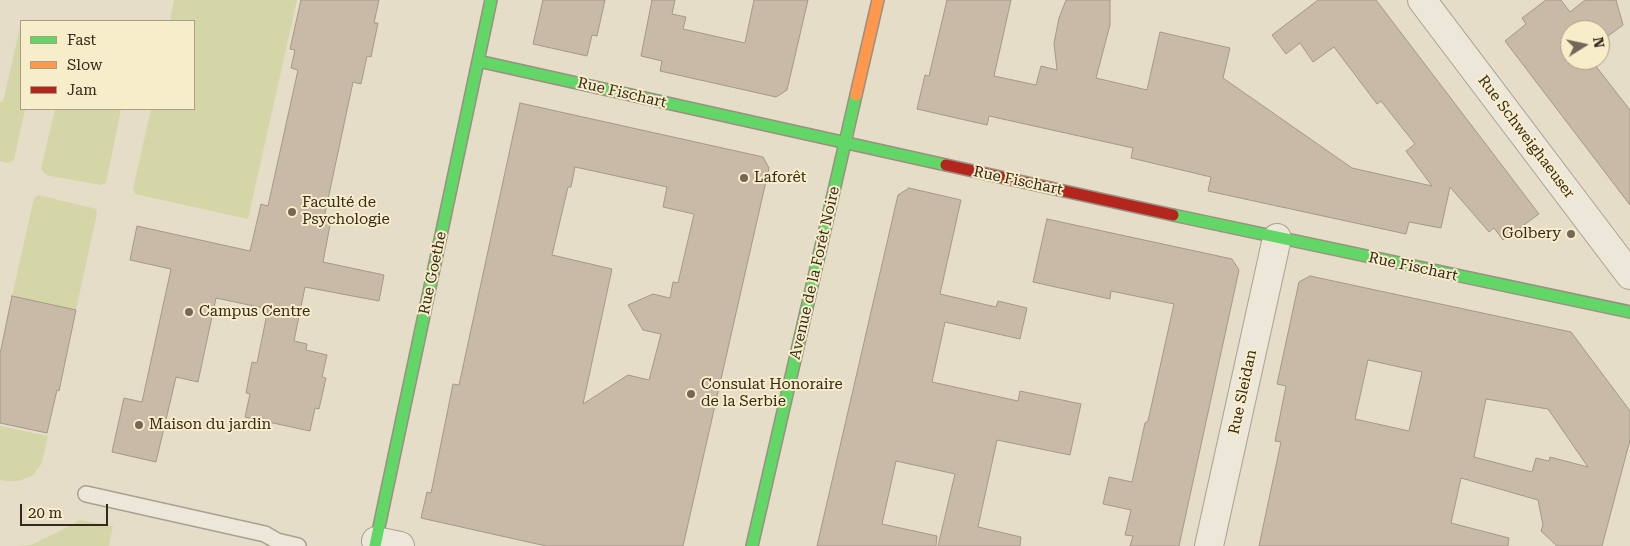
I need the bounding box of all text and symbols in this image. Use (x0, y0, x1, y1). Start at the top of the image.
legend (20, 20, 195, 110)
north arrow (1560, 20, 1610, 70)
text: Fast (67, 31, 96, 49)
text: N (1590, 36, 1608, 49)
text: Slow (67, 56, 102, 74)
street label: Rue Schweighaeuser (1474, 72, 1578, 202)
street label: Rue Fischart (576, 74, 668, 112)
text: Jam (67, 81, 97, 99)
street label: Rue Fischart (972, 163, 1064, 199)
place label: Laforêt (754, 169, 806, 187)
marker: Laforêt (738, 172, 750, 184)
street label: Avenue de la Forêt Noire (786, 185, 844, 361)
place label: Faculté de Psychologie (302, 194, 390, 229)
marker: Faculté de Psychologie (286, 206, 298, 218)
place label: Golbery (1502, 225, 1561, 243)
marker: Golbery (1565, 228, 1577, 240)
street label: Rue Goethe (415, 230, 451, 316)
street label: Rue Fischart (1367, 249, 1459, 285)
place label: Campus Centre (199, 303, 310, 321)
marker: Campus Centre (183, 306, 195, 318)
street label: Rue Sleidan (1225, 348, 1261, 436)
place label: Consulat Honoraire de la Serbie (701, 376, 843, 411)
marker: Consulat Honoraire de la Serbie (685, 388, 697, 400)
place label: Maison du jardin (149, 416, 271, 434)
marker: Maison du jardin (133, 419, 145, 431)
scale bar (22, 494, 110, 526)
text: 20 m (28, 504, 62, 522)

